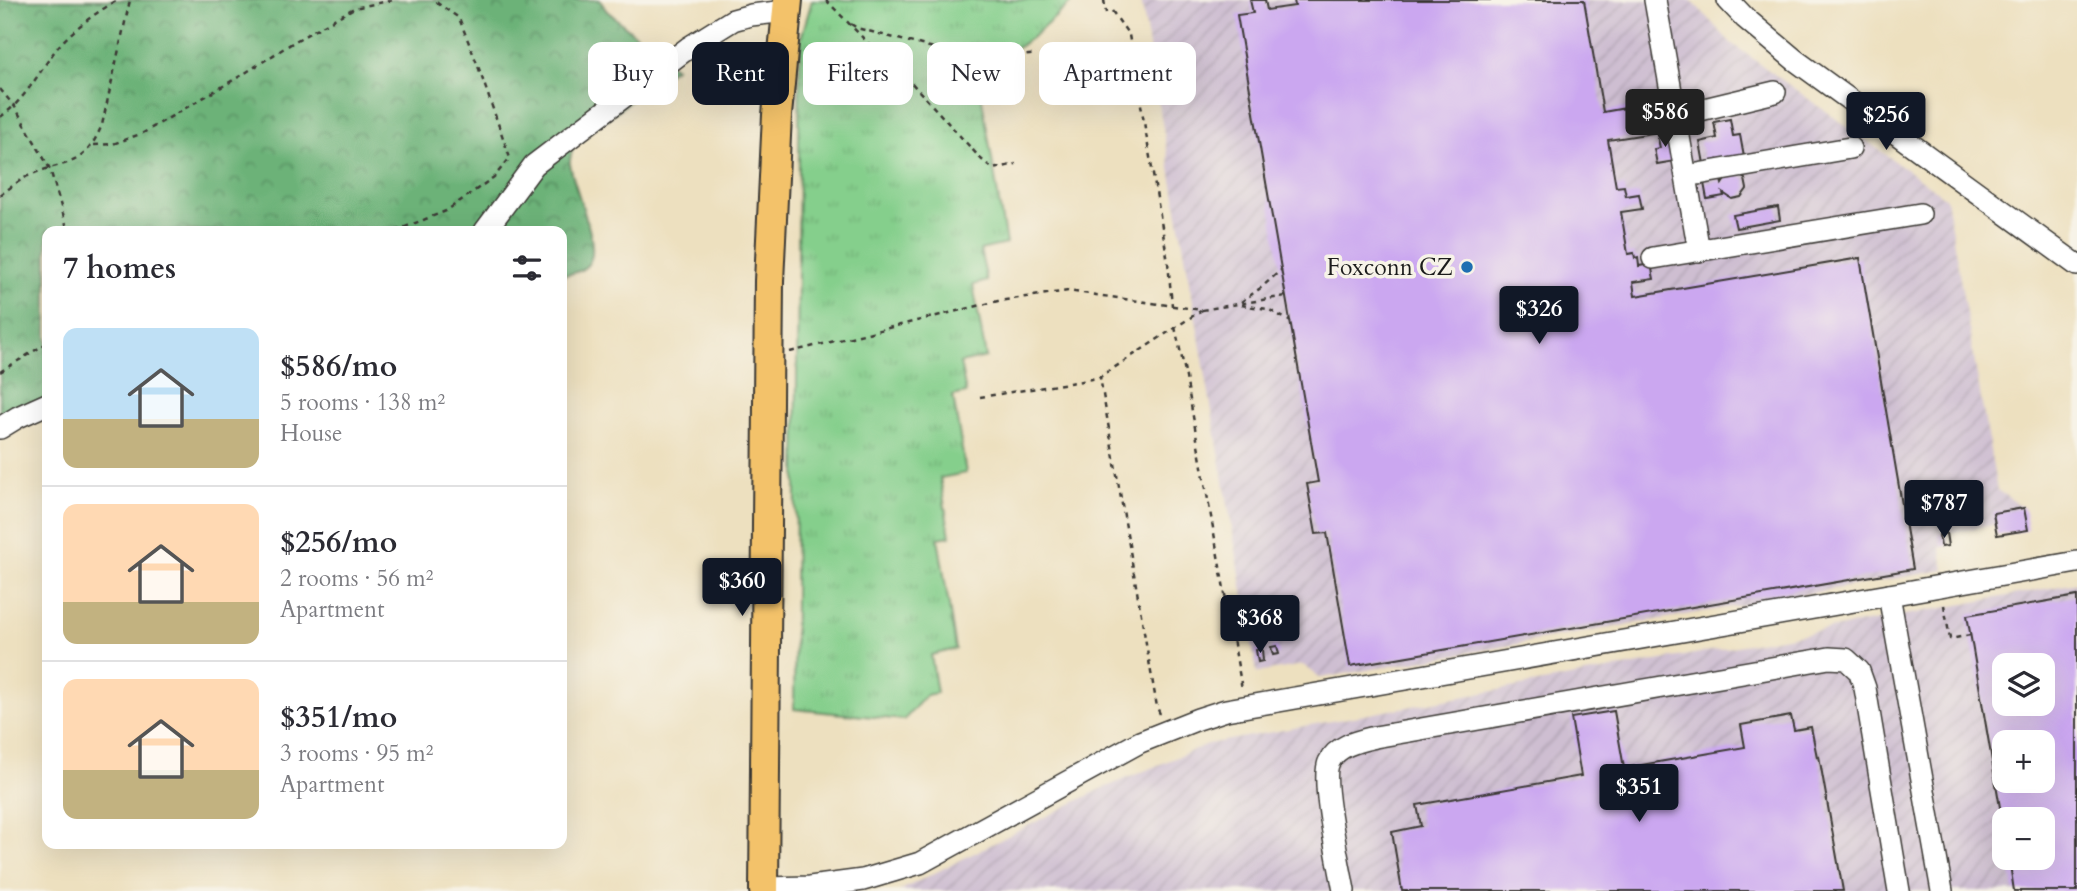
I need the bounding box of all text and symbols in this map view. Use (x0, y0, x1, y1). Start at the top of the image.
chip: Buy (588, 42, 678, 105)
chip: Rent (692, 42, 789, 105)
chip: Filters (803, 42, 913, 105)
chip: New (927, 42, 1025, 105)
chip: Apartment (1039, 42, 1196, 105)
pin: $586 (1624, 90, 1706, 149)
pin: $256 (1845, 92, 1927, 152)
text: $586 (1641, 96, 1689, 127)
text: $256 (1862, 99, 1910, 130)
text: 7 homes (63, 248, 176, 289)
icon: filters (508, 249, 546, 287)
place label: Foxconn CZ (1327, 252, 1453, 283)
marker: Foxconn CZ (1459, 259, 1475, 275)
pin: $326 (1498, 286, 1580, 346)
text: $326 (1515, 293, 1563, 324)
text: $586/mo (280, 346, 397, 387)
icon: home (119, 356, 203, 440)
text: 5 rooms · 138 m² (280, 387, 445, 418)
text: House (280, 418, 342, 449)
pin: $787 (1903, 480, 1985, 540)
text: $787 (1920, 487, 1968, 518)
text: $256/mo (280, 522, 397, 563)
icon: home (119, 532, 203, 616)
pin: $360 (701, 558, 783, 618)
text: 2 rooms · 56 m² (280, 563, 433, 594)
text: $360 (718, 565, 766, 596)
text: Apartment (280, 594, 384, 625)
pin: $368 (1219, 596, 1301, 655)
text: $368 (1236, 602, 1284, 633)
map controls (1992, 653, 2055, 870)
button: layers (1992, 653, 2055, 716)
text: $351/mo (280, 697, 397, 738)
icon: home (119, 707, 203, 791)
button: + (1992, 730, 2055, 793)
text: 3 rooms · 95 m² (280, 738, 433, 769)
pin: $351 (1598, 764, 1680, 824)
text: Apartment (280, 769, 384, 800)
text: $351 (1615, 771, 1663, 802)
button: − (1992, 807, 2055, 870)

